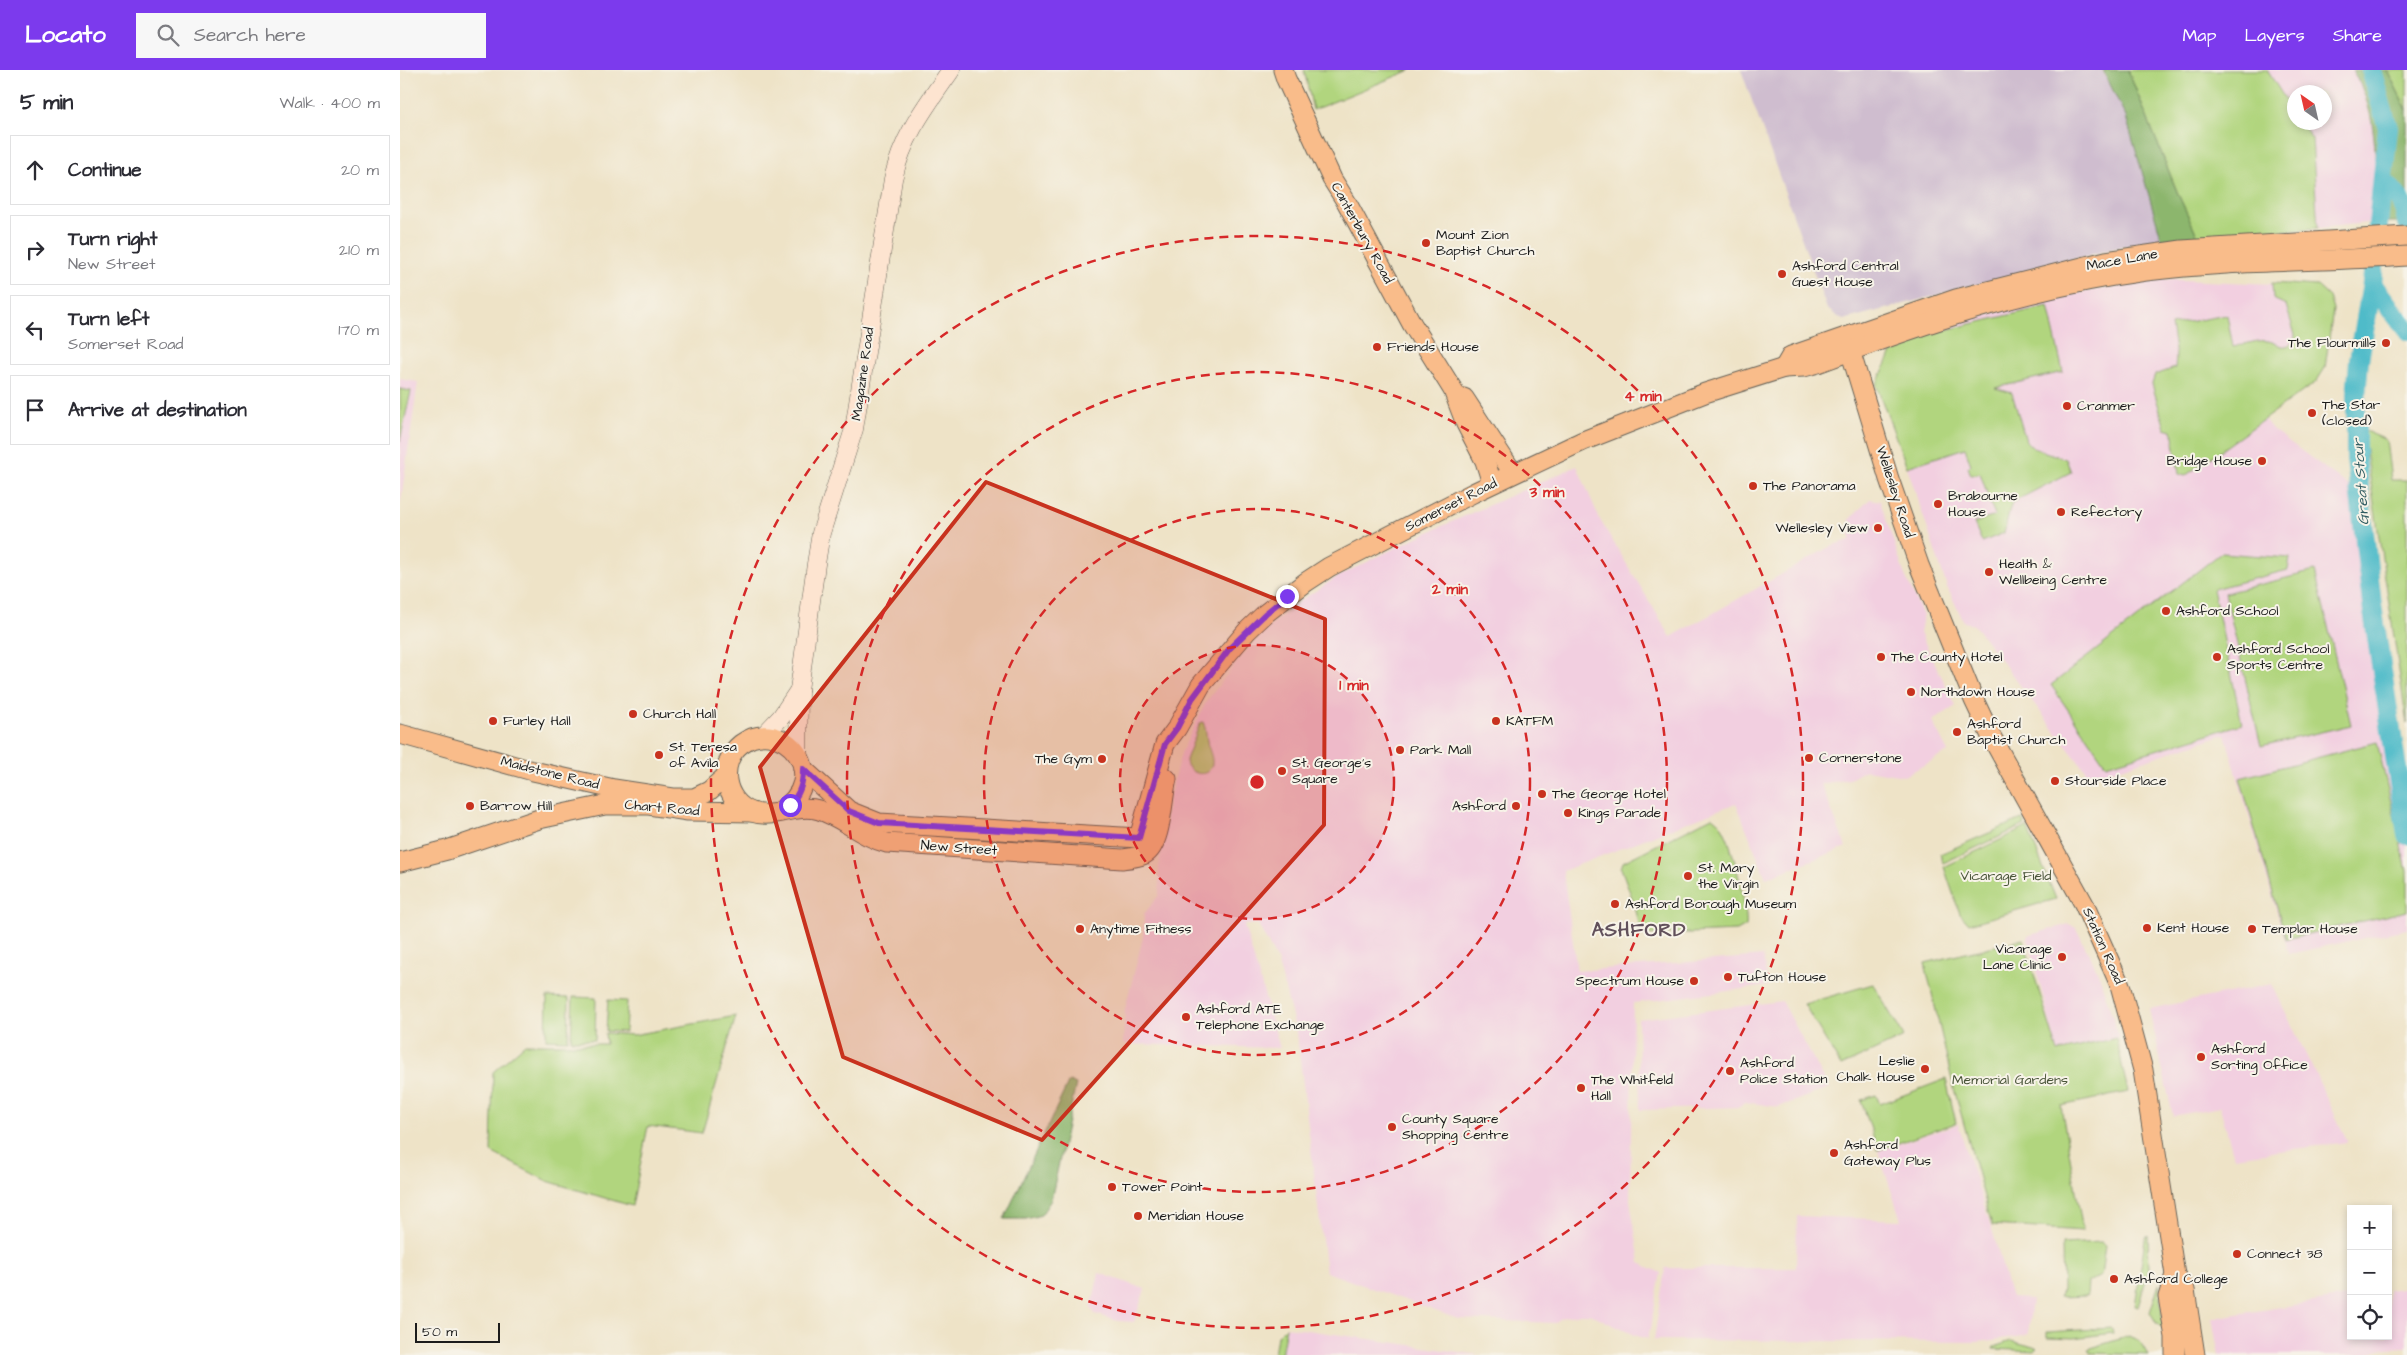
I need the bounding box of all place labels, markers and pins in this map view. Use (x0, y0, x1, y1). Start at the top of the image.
place label: Mount Zion Baptist Church (1436, 225, 1534, 261)
marker: Mount Zion Baptist Church (1420, 237, 1432, 249)
place label: Ashford Central Guest House (1792, 256, 1899, 292)
marker: Ashford Central Guest House (1776, 268, 1788, 280)
place label: The Flourmills (2288, 333, 2376, 353)
place label: Friends House (1387, 337, 1479, 357)
marker: The Flourmills (2380, 337, 2392, 349)
marker: Friends House (1371, 341, 1383, 353)
place label: The Star (closed) (2322, 395, 2381, 431)
place label: Cranmer (2077, 396, 2135, 416)
marker: Cranmer (2061, 400, 2073, 412)
marker: The Star (closed) (2306, 407, 2318, 419)
place label: Bridge House (2167, 451, 2252, 471)
marker: Bridge House (2256, 455, 2268, 467)
place label: The Panorama (1763, 476, 1856, 496)
marker: The Panorama (1747, 480, 1759, 492)
place label: Brabourne House (1948, 486, 2018, 522)
marker: Brabourne House (1932, 498, 1944, 510)
place label: Refectory (2071, 502, 2143, 522)
marker: Refectory (2055, 506, 2067, 518)
place label: Wellesley View (1775, 518, 1868, 538)
marker: Wellesley View (1872, 522, 1884, 534)
place label: Health & Wellbeing Centre (1999, 554, 2107, 590)
marker: Health & Wellbeing Centre (1983, 566, 1995, 578)
place label: Ashford School (2176, 601, 2278, 621)
marker: Ashford School (2160, 605, 2172, 617)
place label: Ashford School Sports Centre (2227, 639, 2329, 675)
place label: The County Hotel (1891, 647, 2002, 667)
marker: The County Hotel (1875, 651, 1887, 663)
marker: Ashford School Sports Centre (2211, 651, 2223, 663)
place label: Northdown House (1921, 682, 2035, 702)
marker: Northdown House (1905, 686, 1917, 698)
place label: Church Hall (643, 704, 716, 724)
marker: Church Hall (627, 708, 639, 720)
place label: Furley Hall (503, 711, 571, 731)
place label: KATFM (1506, 711, 1554, 731)
place label: Ashford Baptist Church (1967, 714, 2065, 750)
marker: Furley Hall (487, 715, 499, 727)
marker: KATFM (1490, 715, 1502, 727)
marker: Ashford Baptist Church (1951, 726, 1963, 738)
place label: St. Teresa of Avila (669, 737, 737, 773)
place label: Park Mall (1410, 740, 1471, 760)
marker: Park Mall (1394, 744, 1406, 756)
place label: Cornerstone (1819, 748, 1902, 768)
marker: St. Teresa of Avila (653, 749, 665, 761)
place label: The Gym (1035, 749, 1092, 769)
marker: Cornerstone (1803, 752, 1815, 764)
marker: The Gym (1096, 753, 1108, 765)
place label: St. George's Square (1292, 753, 1371, 789)
marker: St. George's Square (1276, 765, 1288, 777)
place label: Stourside Place (2065, 771, 2167, 791)
centre of rings (1248, 773, 1266, 791)
marker: Stourside Place (2049, 775, 2061, 787)
place label: The George Hotel (1552, 784, 1666, 804)
marker: The George Hotel (1536, 788, 1548, 800)
place label: Barrow Hill (480, 796, 552, 816)
place label: Ashford (1452, 796, 1506, 816)
marker: Barrow Hill (464, 800, 476, 812)
marker: Ashford (1510, 800, 1522, 812)
place label: Kings Parade (1578, 803, 1662, 823)
marker: Kings Parade (1562, 807, 1574, 819)
place label: St. Mary the Virgin (1698, 858, 1759, 894)
marker: St. Mary the Virgin (1682, 870, 1694, 882)
place label: Ashford Borough Museum (1625, 894, 1796, 914)
marker: Ashford Borough Museum (1609, 898, 1621, 910)
place label: Kent House (2157, 918, 2230, 938)
place label: Anytime Fitness (1090, 919, 1192, 939)
place label: Templar House (2262, 919, 2358, 939)
marker: Kent House (2141, 922, 2153, 934)
marker: Anytime Fitness (1074, 923, 1086, 935)
marker: Templar House (2246, 923, 2258, 935)
place label: Vicarage Lane Clinic (1983, 939, 2052, 975)
marker: Vicarage Lane Clinic (2056, 951, 2068, 963)
place label: Tufton House (1738, 967, 1827, 987)
place label: Spectrum House (1576, 971, 1684, 991)
marker: Tufton House (1722, 971, 1734, 983)
marker: Spectrum House (1688, 975, 1700, 987)
place label: Ashford ATE Telephone Exchange (1196, 999, 1325, 1035)
marker: Ashford ATE Telephone Exchange (1180, 1011, 1192, 1023)
place label: Ashford Sorting Office (2211, 1039, 2308, 1075)
place label: Leslie Chalk House (1837, 1051, 1915, 1087)
marker: Ashford Sorting Office (2195, 1051, 2207, 1063)
place label: Ashford Police Station (1740, 1053, 1828, 1089)
marker: Leslie Chalk House (1919, 1063, 1931, 1075)
marker: Ashford Police Station (1724, 1065, 1736, 1077)
place label: The Whitfeld Hall (1591, 1070, 1673, 1106)
marker: The Whitfeld Hall (1575, 1082, 1587, 1094)
place label: County Square Shopping Centre (1402, 1109, 1509, 1145)
marker: County Square Shopping Centre (1386, 1121, 1398, 1133)
place label: Ashford Gateway Plus (1844, 1135, 1931, 1171)
marker: Ashford Gateway Plus (1828, 1147, 1840, 1159)
place label: Tower Point (1122, 1177, 1203, 1197)
marker: Tower Point (1106, 1181, 1118, 1193)
place label: Meridian House (1148, 1206, 1245, 1226)
marker: Meridian House (1132, 1210, 1144, 1222)
place label: Connect 38 (2247, 1244, 2323, 1264)
marker: Connect 38 (2231, 1248, 2243, 1260)
place label: Ashford College (2124, 1269, 2229, 1289)
marker: Ashford College (2108, 1273, 2120, 1285)

